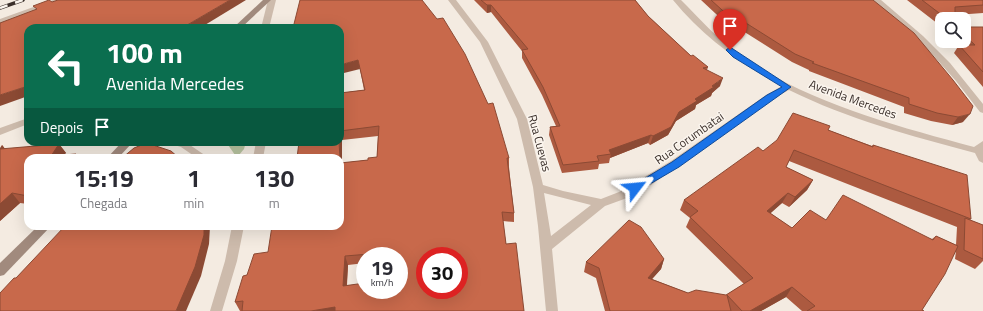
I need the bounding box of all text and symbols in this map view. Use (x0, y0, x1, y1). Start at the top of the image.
pin (713, 9, 747, 50)
map controls (935, 12, 971, 48)
button: search (935, 12, 971, 48)
icon: arrive (719, 15, 741, 37)
text: 100 m (106, 31, 183, 74)
icon: left (40, 40, 92, 92)
text: Avenida Mercedes (106, 70, 244, 97)
street label: Avenida Mercedes (806, 74, 900, 124)
street label: Rua Corumbatai (650, 107, 728, 169)
street label: Rua Cuevas (523, 112, 557, 174)
text: Depois (40, 116, 83, 139)
icon: arrive (91, 116, 113, 138)
text: 15:19 (74, 160, 134, 196)
text: 1 (187, 160, 201, 196)
text: 130 (254, 160, 294, 196)
position arrow (614, 167, 656, 209)
text: Chegada (80, 193, 127, 213)
text: min (183, 193, 204, 213)
text: m (269, 193, 280, 213)
speed limit sign: 30 (416, 247, 468, 299)
text: 19 (371, 252, 393, 283)
text: km/h (371, 275, 393, 290)

